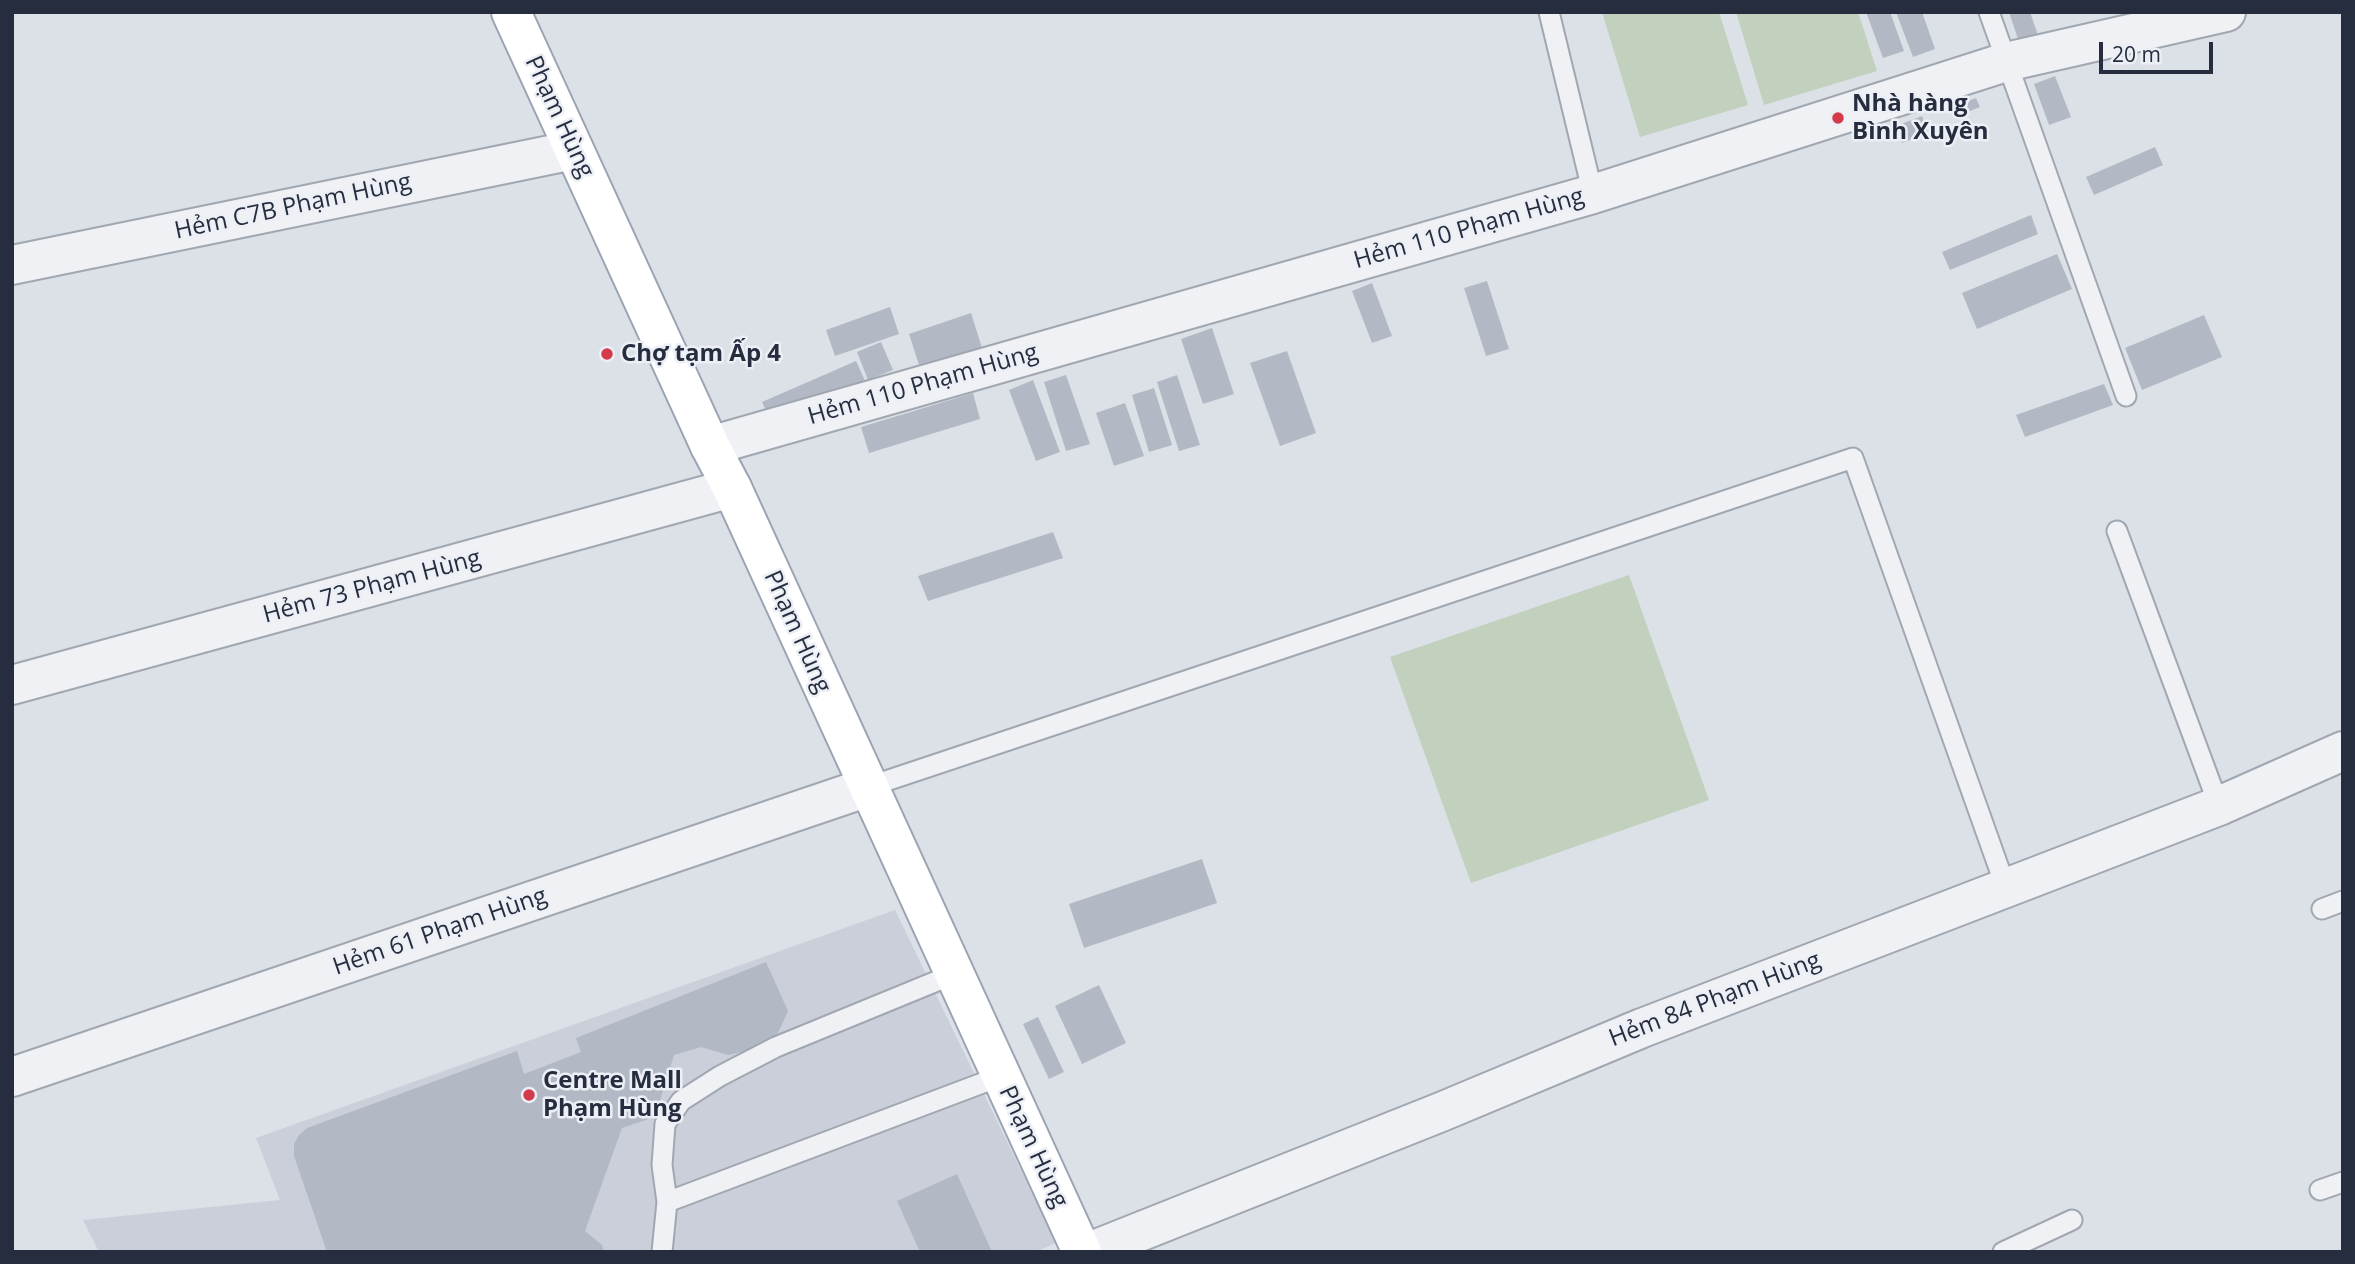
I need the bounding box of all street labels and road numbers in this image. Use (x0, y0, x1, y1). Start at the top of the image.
street label: Phạm Hùng (518, 52, 600, 182)
street label: Hẻm C7B Phạm Hùng (172, 168, 414, 246)
street label: Hẻm 110 Phạm Hùng (1351, 182, 1587, 276)
street label: Hẻm 110 Phạm Hùng (805, 338, 1041, 432)
street label: Hẻm 73 Phạm Hùng (260, 544, 484, 630)
street label: Phạm Hùng (757, 566, 837, 698)
street label: Hẻm 61 Phạm Hùng (329, 882, 551, 982)
street label: Hẻm 84 Phạm Hùng (1605, 946, 1825, 1054)
street label: Phạm Hùng (992, 1082, 1074, 1212)

